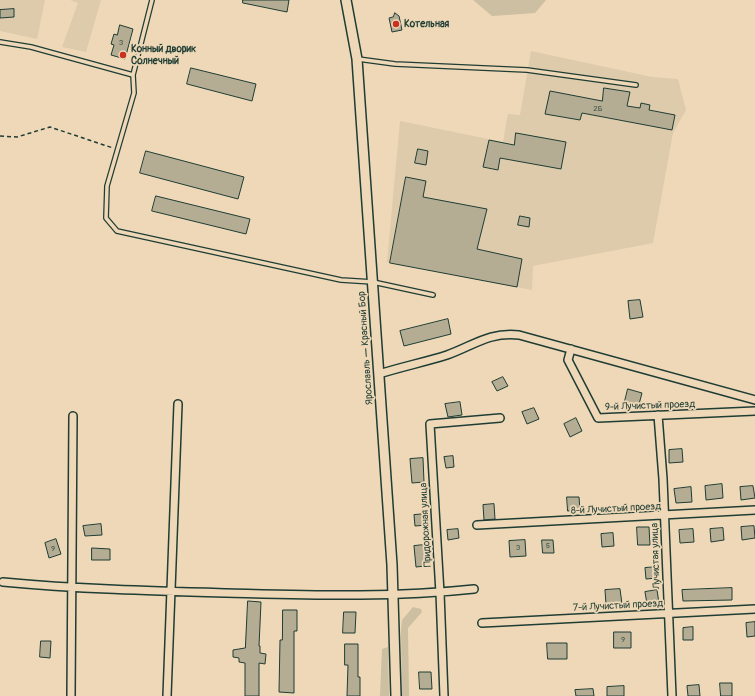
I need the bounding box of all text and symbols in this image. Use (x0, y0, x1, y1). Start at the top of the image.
place label: Котельная (404, 18, 449, 30)
marker: Котельная (391, 19, 401, 29)
house number: 3 (119, 38, 123, 48)
place label: Конный дворик Солнечный (131, 43, 196, 66)
marker: Конный дворик Солнечный (118, 50, 128, 60)
house number: 2Б (593, 104, 603, 114)
street label: Ярославль — Красный Бор (356, 291, 376, 405)
street label: 9-й Лучистый проезд (605, 398, 695, 414)
street label: Придорожная улица (418, 483, 434, 567)
street label: 8-й Лучистый проезд (571, 501, 661, 517)
street label: Лучистая улица (649, 523, 663, 589)
house number: 5 (546, 541, 550, 551)
house number: 3 (516, 543, 520, 553)
house number: 9 (51, 544, 55, 554)
street label: 7-й Лучистый проезд (572, 598, 664, 614)
house number: 9 (621, 635, 625, 645)

